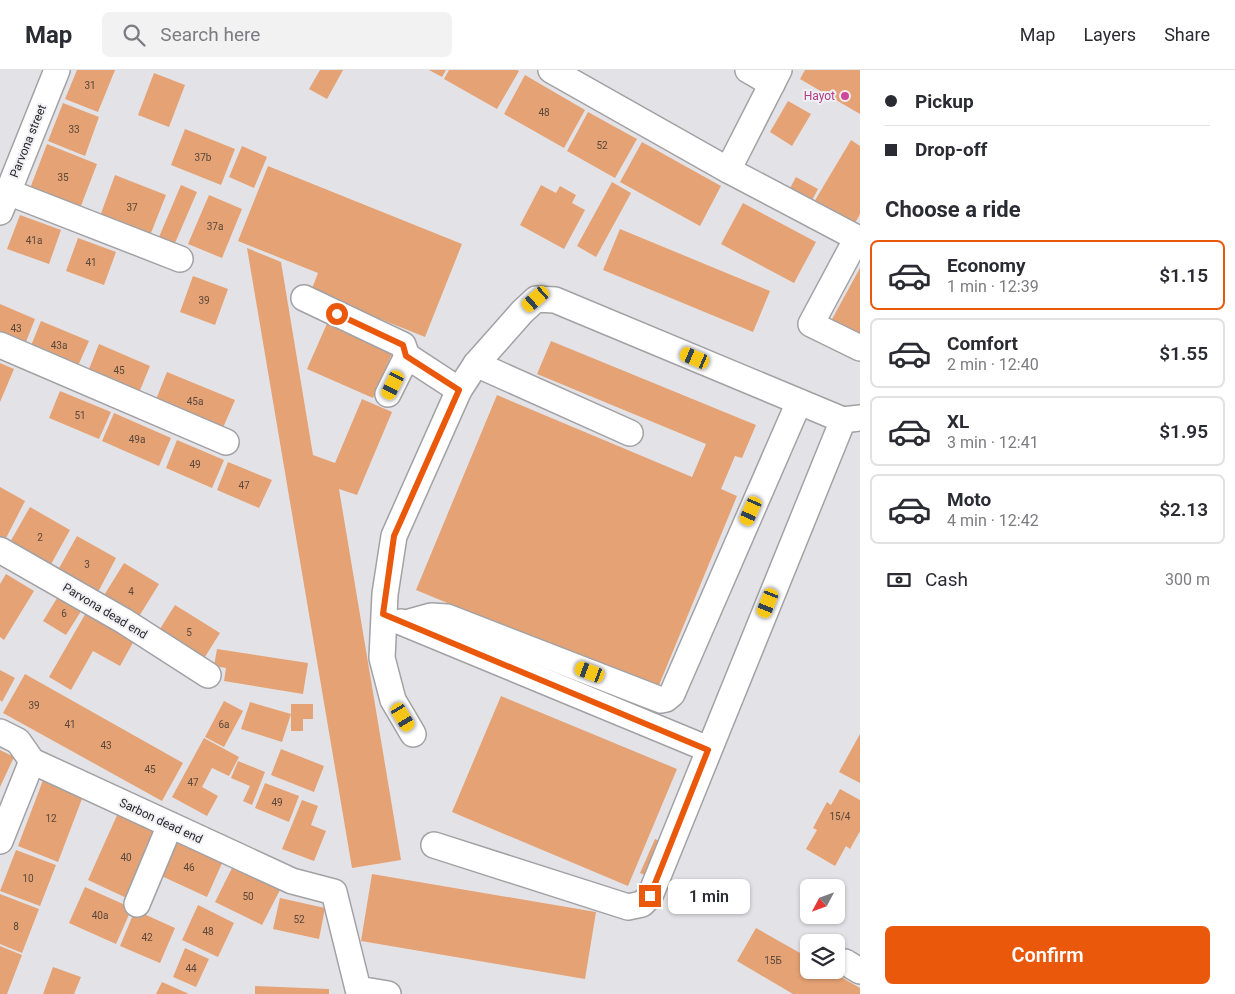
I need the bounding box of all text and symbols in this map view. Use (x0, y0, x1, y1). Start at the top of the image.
search box (102, 12, 452, 57)
text: Map (25, 21, 72, 49)
icon: search (120, 21, 148, 49)
text: Search here (160, 23, 260, 46)
text: Map (1020, 24, 1055, 45)
text: Layers (1083, 24, 1136, 45)
text: Share (1164, 24, 1210, 45)
house number: 31 (84, 80, 96, 91)
place label: Hayot (804, 89, 835, 103)
marker: Hayot (839, 90, 851, 102)
text: Pickup (915, 90, 974, 113)
street label: Parvona street (7, 102, 49, 180)
house number: 48 (538, 107, 550, 118)
house number: 33 (68, 124, 80, 135)
text: Drop-off (915, 138, 987, 161)
house number: 52 (596, 140, 608, 151)
house number: 37b (195, 152, 212, 163)
house number: 35 (57, 172, 69, 183)
text: Choose a ride (885, 197, 1021, 222)
house number: 37 (126, 202, 138, 213)
house number: 37a (207, 221, 223, 232)
house number: 41a (26, 235, 42, 246)
icon: car (887, 253, 932, 298)
text: Economy (947, 254, 1026, 277)
house number: 41 (85, 257, 97, 268)
text: $1.15 (1159, 264, 1208, 287)
text: 1 min · 12:39 (947, 277, 1039, 296)
car (519, 283, 552, 315)
house number: 39 (198, 295, 210, 306)
route start (326, 303, 348, 325)
house number: 43 (10, 323, 22, 334)
icon: car (887, 331, 932, 376)
text: Comfort (947, 332, 1018, 355)
house number: 43a (51, 340, 67, 351)
text: $1.55 (1159, 342, 1208, 365)
car (678, 345, 711, 371)
text: 2 min · 12:40 (947, 355, 1039, 374)
house number: 45 (113, 365, 125, 376)
car (379, 368, 406, 402)
house number: 45a (187, 396, 203, 407)
icon: car (887, 409, 932, 454)
house number: 51 (74, 410, 86, 421)
text: XL (947, 410, 969, 433)
text: $1.95 (1159, 420, 1208, 443)
text: 3 min · 12:41 (947, 433, 1039, 452)
house number: 49a (129, 434, 145, 445)
house number: 49 (189, 459, 201, 470)
house number: 47 (238, 480, 250, 491)
icon: car (887, 487, 932, 532)
text: Moto (947, 488, 991, 511)
car (738, 494, 763, 528)
text: $2.13 (1159, 498, 1208, 521)
text: 4 min · 12:42 (947, 511, 1039, 530)
house number: 2 (37, 532, 43, 543)
house number: 3 (84, 559, 90, 570)
icon: cash (885, 566, 913, 594)
text: Cash (925, 568, 968, 591)
text: 300 m (1165, 570, 1210, 589)
street label: Parvona dead end (60, 580, 150, 642)
house number: 4 (128, 586, 134, 597)
car (755, 586, 780, 620)
house number: 6 (61, 608, 67, 619)
house number: 5 (186, 627, 192, 638)
car (573, 660, 606, 684)
house number: 39 (28, 700, 40, 711)
car (388, 700, 417, 734)
house number: 41 (64, 719, 76, 730)
house number: 6a (218, 719, 230, 730)
house number: 43 (100, 740, 112, 751)
house number: 45 (144, 764, 156, 775)
house number: 47 (187, 777, 199, 788)
street label: Sarbon dead end (117, 796, 205, 846)
house number: 49 (271, 797, 283, 808)
house number: 15/4 (830, 811, 851, 822)
house number: 12 (45, 813, 57, 824)
house number: 40 (120, 852, 132, 863)
house number: 46 (183, 862, 195, 873)
house number: 10 (22, 873, 34, 884)
callout: 1 min (668, 878, 750, 914)
north arrow (800, 879, 845, 924)
map controls (800, 879, 845, 979)
route end (639, 885, 661, 907)
text: 1 min (689, 887, 729, 906)
house number: 50 (242, 891, 254, 902)
house number: 40a (92, 910, 108, 921)
house number: 52 (293, 914, 305, 925)
house number: 8 (13, 921, 19, 932)
house number: 48 (202, 926, 214, 937)
button: Confirm (885, 926, 1210, 984)
house number: 42 (141, 932, 153, 943)
button: layers (800, 934, 845, 979)
house number: 15Б (764, 955, 782, 966)
house number: 44 (185, 963, 197, 974)

